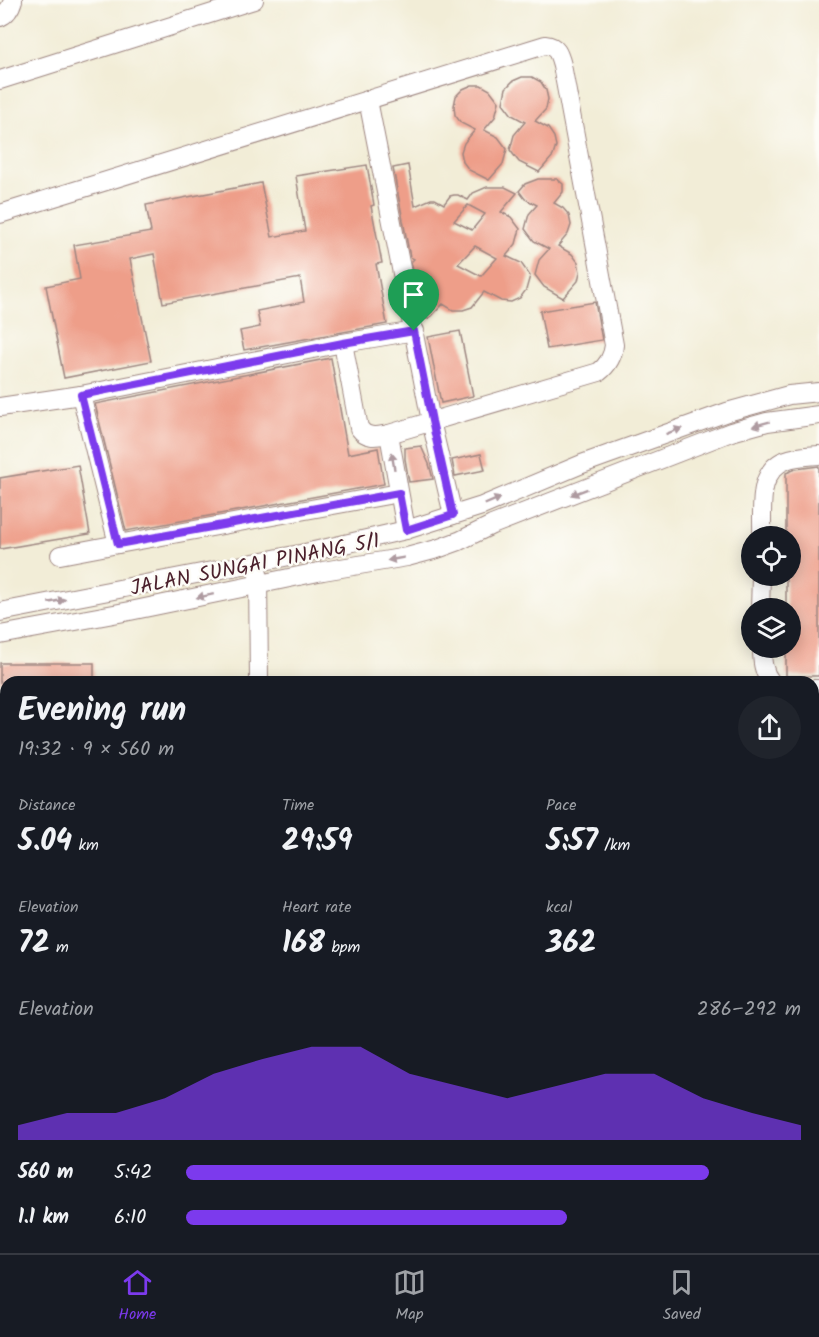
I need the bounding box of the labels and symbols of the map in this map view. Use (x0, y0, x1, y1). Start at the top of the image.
pin (388, 269, 439, 331)
one-way arrow (752, 420, 770, 429)
one-way arrow (665, 425, 683, 435)
one-way arrow (389, 451, 398, 470)
one-way arrow (569, 487, 587, 497)
one-way arrow (484, 496, 502, 506)
street label: JALAN SUNGAI PINANG 5/1 (128, 525, 383, 606)
one-way arrow (386, 554, 405, 563)
one-way arrow (195, 592, 214, 601)
one-way arrow (48, 596, 67, 605)

